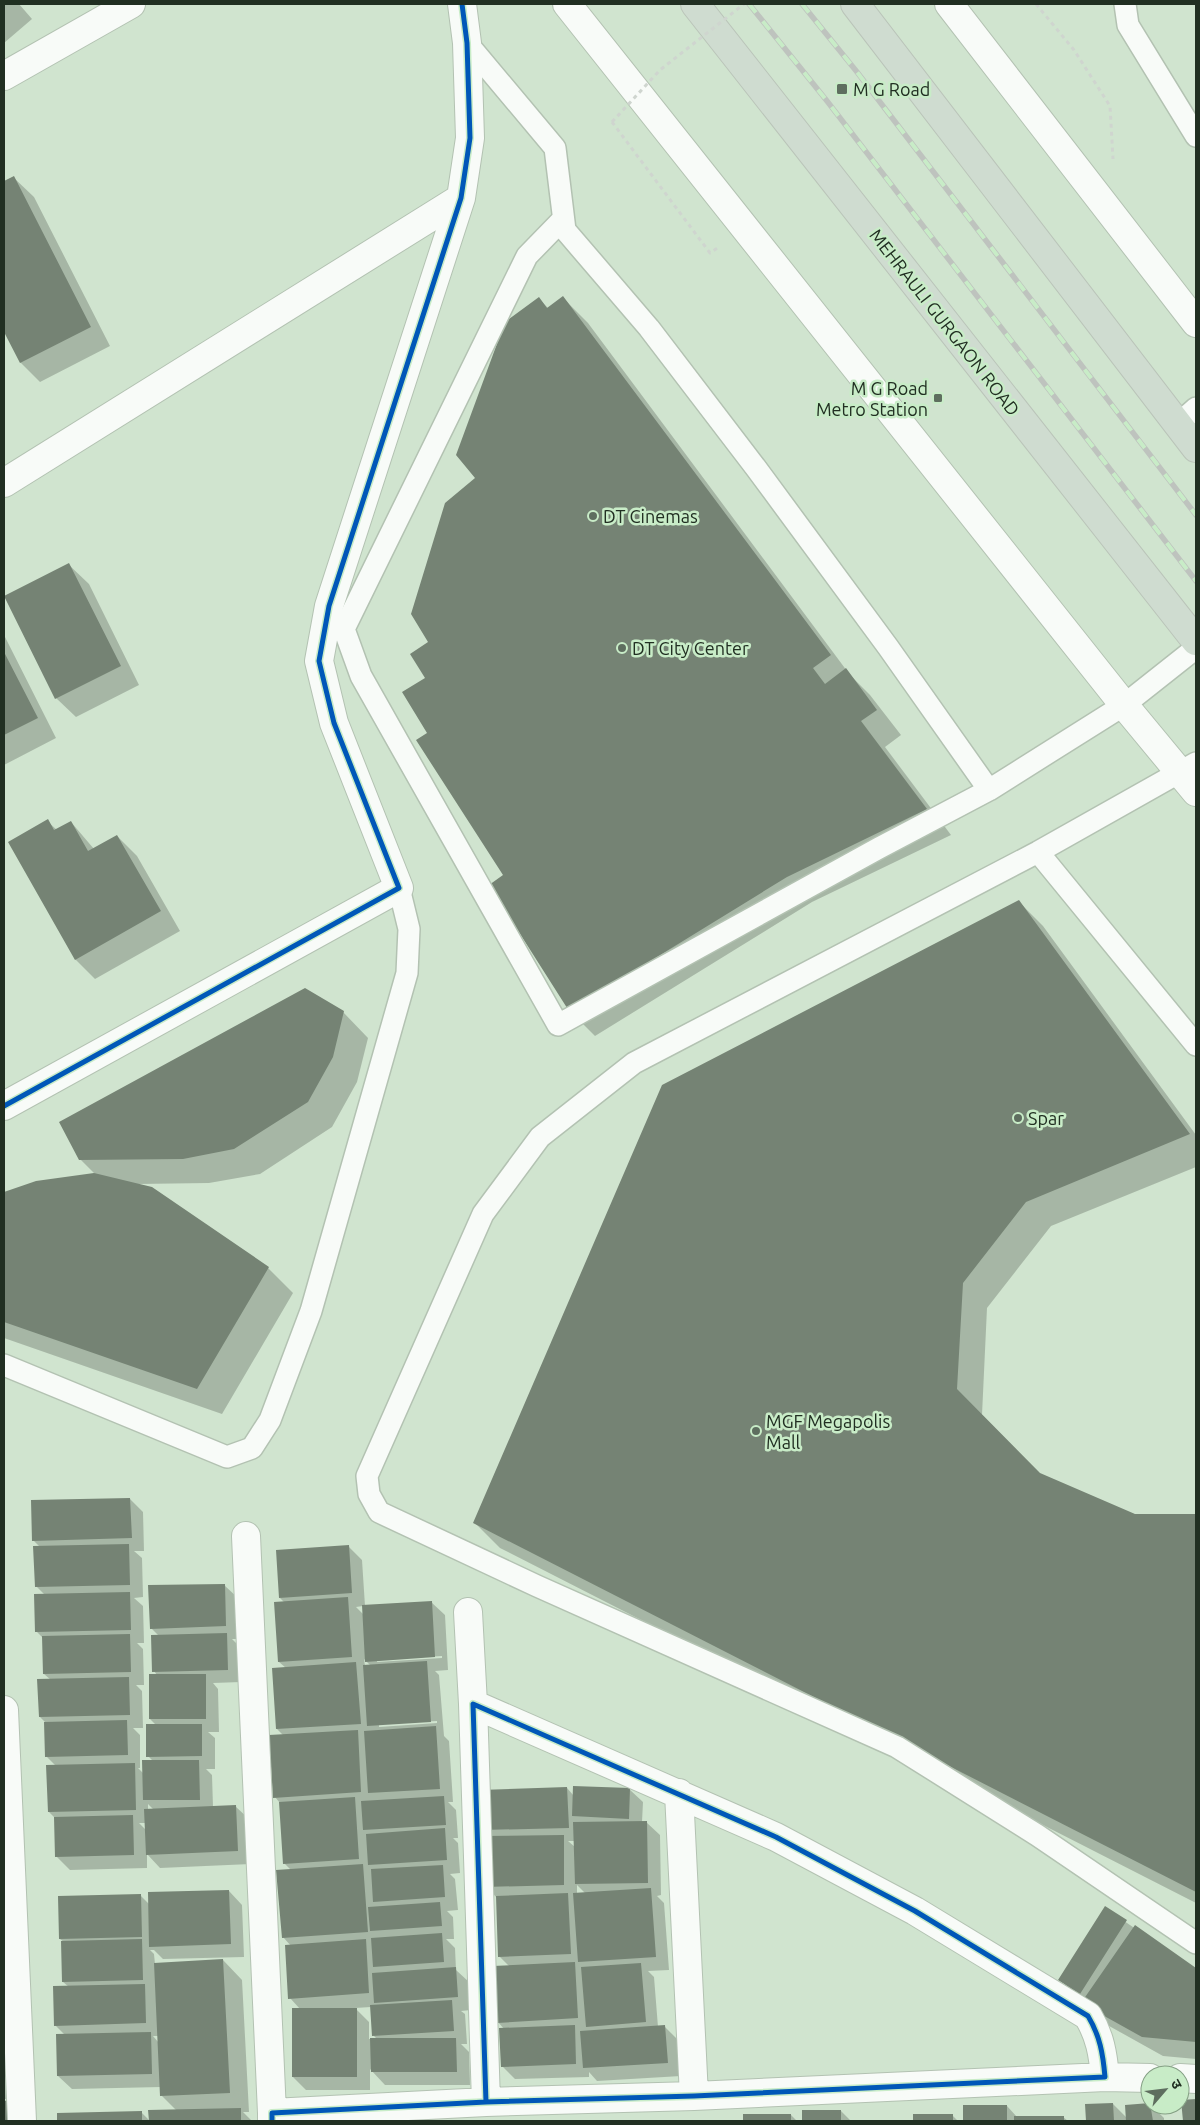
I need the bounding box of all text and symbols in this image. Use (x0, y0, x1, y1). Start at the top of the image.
place label: M G Road (853, 79, 930, 99)
marker: M G Road (835, 82, 849, 96)
street label: MEHRAULI GURGAON ROAD (866, 225, 1024, 419)
place label: M G Road Metro Station (816, 378, 928, 419)
marker: M G Road Metro Station (932, 392, 944, 404)
place label: DT Cinemas (603, 506, 698, 526)
marker: DT Cinemas (587, 510, 599, 522)
place label: DT City Center (632, 638, 749, 658)
marker: DT City Center (616, 642, 628, 654)
place label: Spar (1028, 1108, 1064, 1128)
marker: Spar (1012, 1112, 1024, 1124)
place label: MGF Megapolis Mall (766, 1411, 890, 1452)
marker: MGF Megapolis Mall (750, 1425, 762, 1437)
north arrow (1140, 2065, 1190, 2115)
text: उ (1167, 2077, 1186, 2092)

